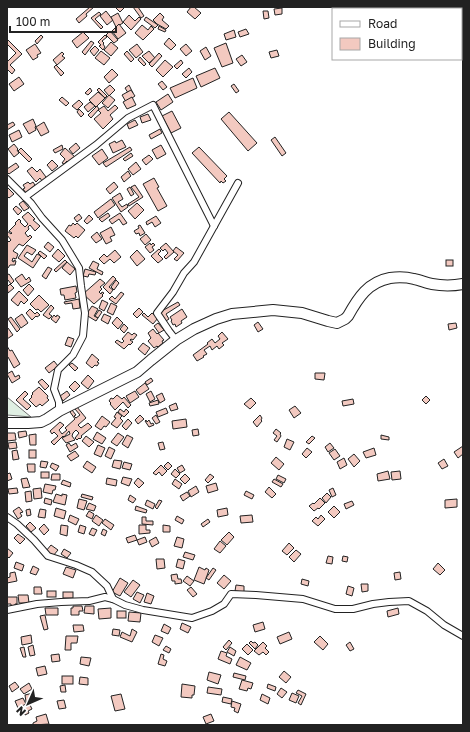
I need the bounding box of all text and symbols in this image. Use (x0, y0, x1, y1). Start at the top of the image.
scale bar (10, 8, 116, 34)
legend (332, 8, 462, 60)
text: 100 m (16, 14, 50, 29)
text: Road (368, 16, 397, 31)
text: Building (368, 36, 416, 51)
north arrow (8, 684, 48, 724)
text: N (13, 704, 28, 719)

